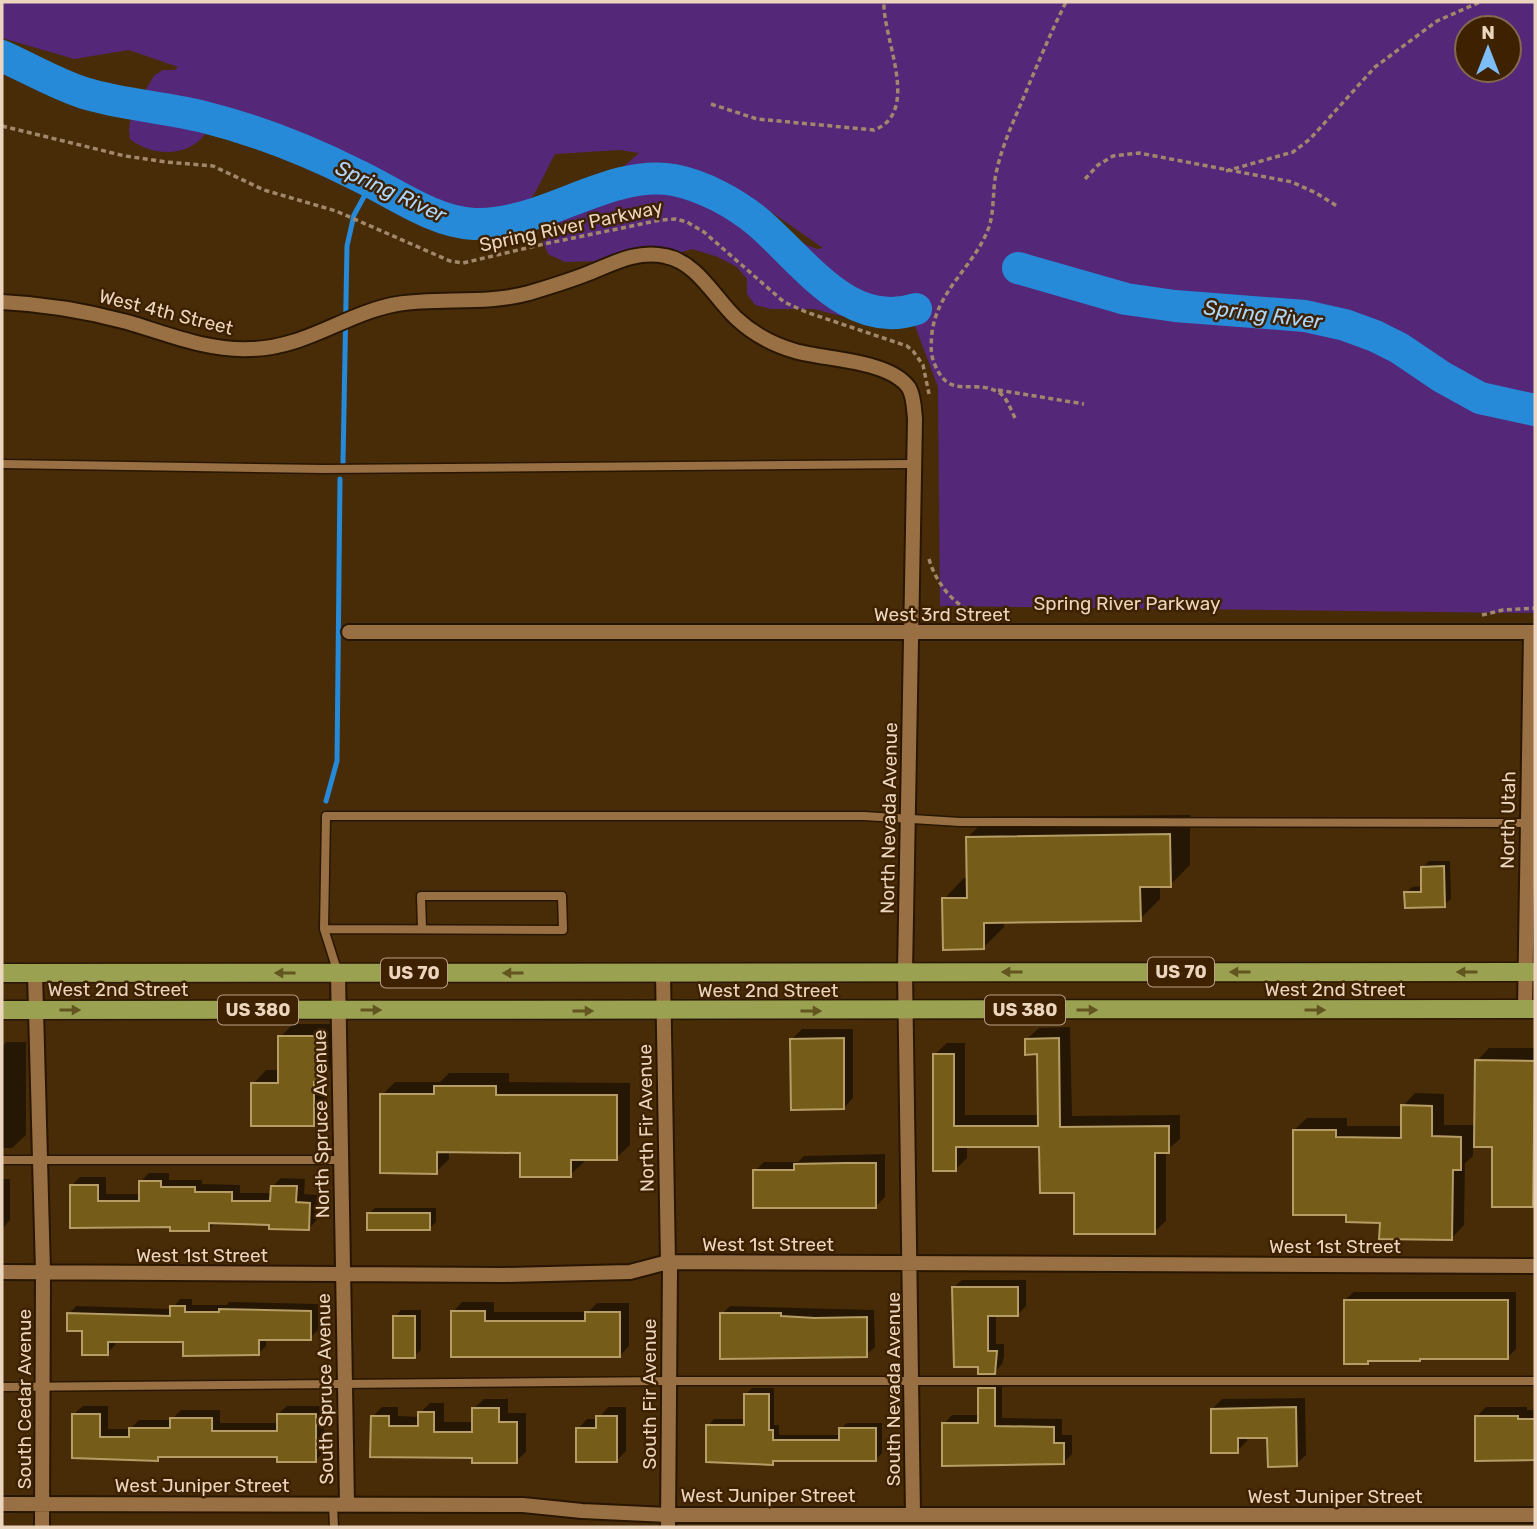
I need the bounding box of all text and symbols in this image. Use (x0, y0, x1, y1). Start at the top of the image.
north arrow (1453, 14, 1523, 84)
text: N (1481, 21, 1495, 44)
water label: Spring River (332, 155, 451, 228)
street label: Spring River Parkway (477, 195, 665, 257)
street label: West 4th Street (96, 284, 236, 340)
water label: Spring River (1202, 294, 1325, 334)
street label: Spring River Parkway (1033, 592, 1221, 615)
street label: West 3rd Street (874, 603, 1011, 626)
street label: North Nevada Avenue (876, 722, 902, 914)
street label: North Utah (1496, 771, 1520, 869)
road number: US 70 (381, 958, 447, 988)
road number: US 70 (1148, 958, 1214, 987)
one-way arrow (1001, 966, 1023, 978)
one-way arrow (1228, 966, 1250, 978)
one-way arrow (1456, 966, 1478, 978)
one-way arrow (274, 967, 296, 979)
one-way arrow (501, 967, 523, 979)
street label: West 2nd Street (48, 978, 189, 1001)
street label: West 2nd Street (1265, 978, 1406, 1001)
street label: West 2nd Street (698, 979, 839, 1002)
road number: US 380 (218, 995, 298, 1024)
road number: US 380 (985, 995, 1065, 1024)
one-way arrow (59, 1004, 81, 1016)
one-way arrow (360, 1004, 382, 1016)
one-way arrow (1077, 1004, 1099, 1016)
one-way arrow (1304, 1004, 1326, 1016)
one-way arrow (573, 1005, 595, 1017)
one-way arrow (800, 1005, 822, 1017)
street label: North Spruce Avenue (308, 1030, 334, 1218)
street label: North Fir Avenue (633, 1044, 659, 1192)
street label: West 1st Street (702, 1233, 835, 1256)
street label: West 1st Street (1269, 1235, 1402, 1258)
street label: West 1st Street (136, 1244, 269, 1267)
street label: South Nevada Avenue (882, 1292, 905, 1486)
street label: South Spruce Avenue (312, 1293, 338, 1485)
street label: South Cedar Avenue (13, 1309, 36, 1489)
street label: South Fir Avenue (638, 1319, 661, 1470)
street label: West Juniper Street (114, 1474, 290, 1497)
street label: West Juniper Street (680, 1484, 856, 1507)
street label: West Juniper Street (1247, 1485, 1423, 1508)

